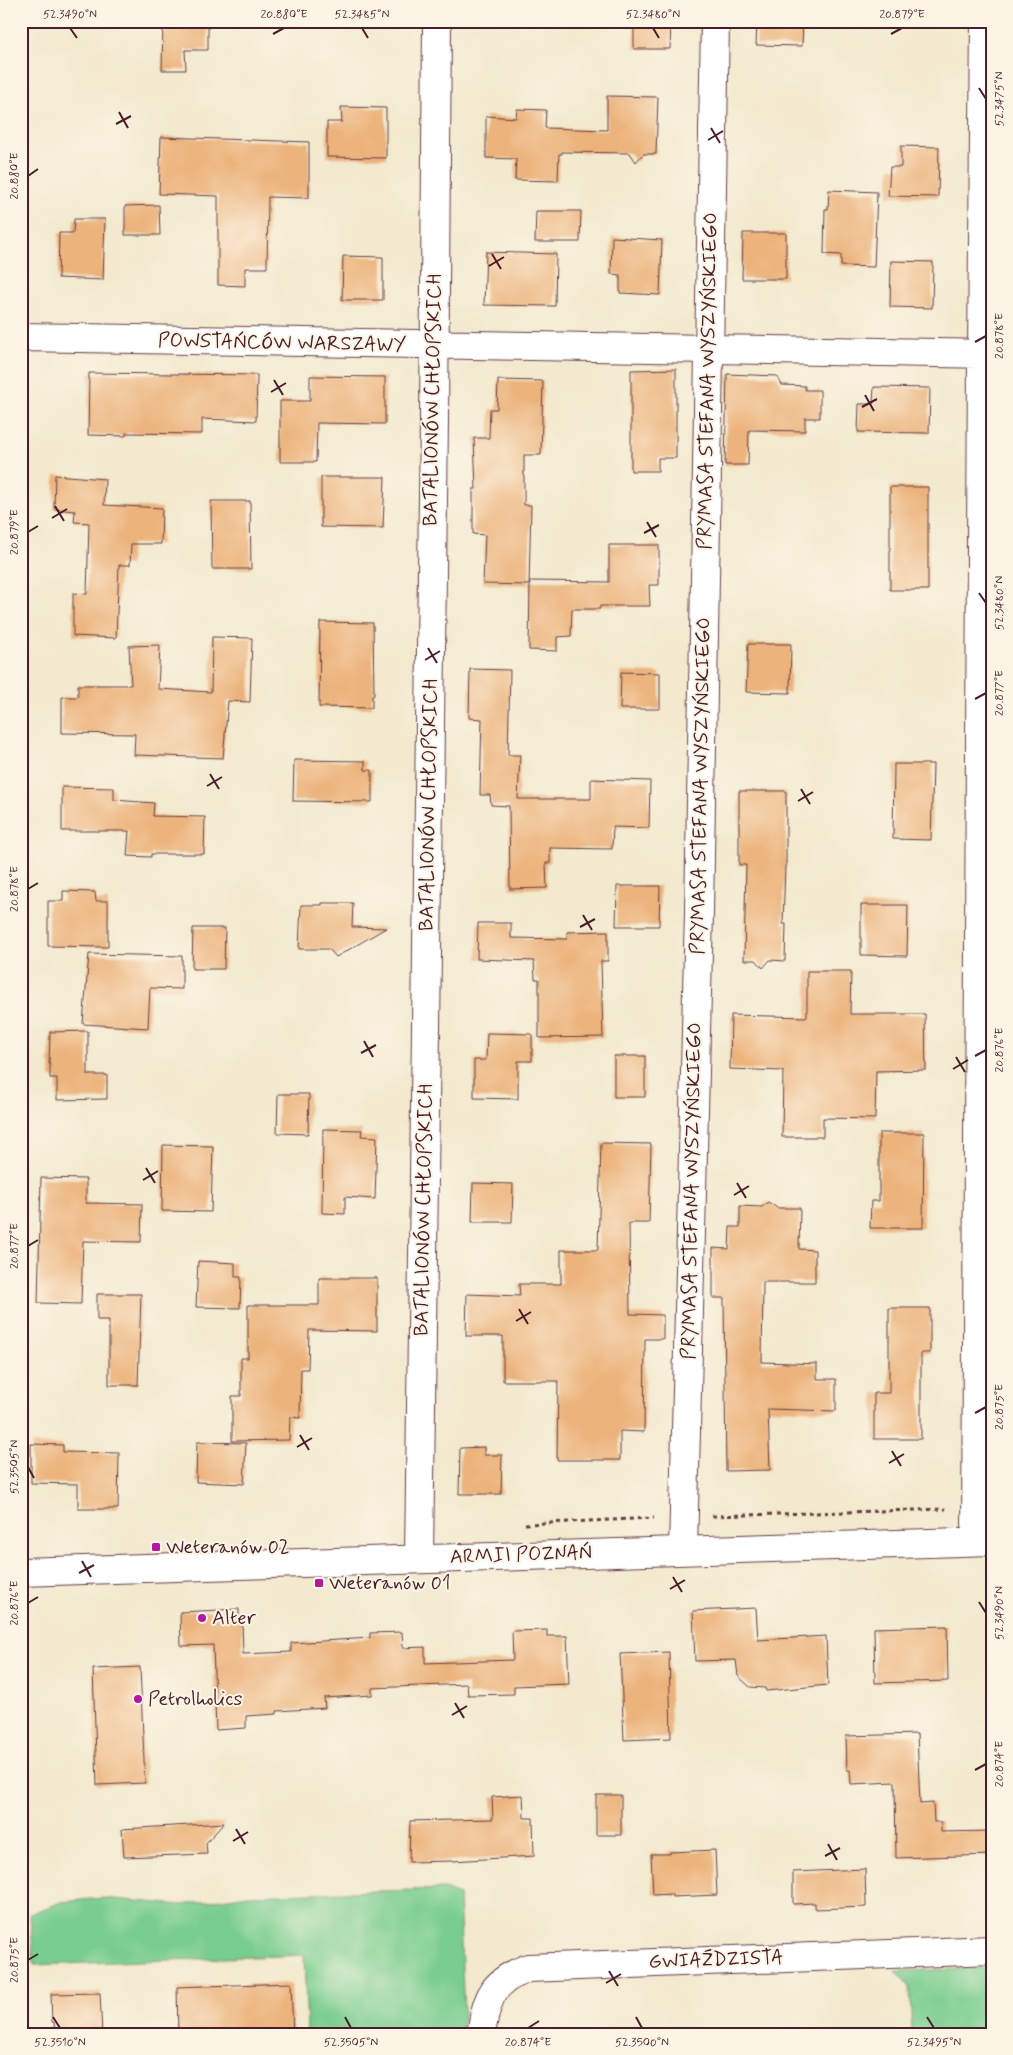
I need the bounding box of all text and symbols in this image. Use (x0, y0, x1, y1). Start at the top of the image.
text: 52.3490°N (43, 7, 97, 23)
text: 20.880°E (260, 7, 308, 23)
text: 52.3485°N (335, 7, 389, 23)
text: 52.3480°N (626, 7, 680, 23)
text: 20.879°E (879, 7, 925, 23)
text: 52.3475°N (992, 71, 1008, 127)
text: 20.880°E (7, 152, 23, 200)
street label: PRYMASA STEFANA WYSZYŃSKIEGO (692, 212, 724, 550)
street label: BATALIONÓW CHŁOPSKICH (417, 274, 449, 526)
text: 20.878°E (992, 313, 1008, 359)
street label: POWSTAŃCÓW WARSZAWY (157, 327, 407, 359)
text: 20.879°E (7, 509, 23, 555)
text: 52.3480°N (992, 576, 1008, 630)
street label: PRYMASA STEFANA WYSZYŃSKIEGO (685, 617, 717, 955)
text: 20.877°E (992, 670, 1008, 716)
street label: BATALIONÓW CHŁOPSKICH (413, 679, 445, 931)
text: 20.878°E (7, 866, 23, 912)
street label: PRYMASA STEFANA WYSZYŃSKIEGO (676, 1022, 708, 1360)
text: 20.876°E (992, 1027, 1008, 1073)
street label: BATALIONÓW CHŁOPSKICH (408, 1084, 440, 1336)
text: 20.877°E (7, 1223, 23, 1269)
text: 20.875°E (992, 1384, 1008, 1430)
text: 52.3505°N (7, 1440, 23, 1494)
place label: Weteranów 02 (166, 1534, 290, 1561)
street label: ARMII POZNAŃ (449, 1539, 593, 1571)
marker: Weteranów 02 (150, 1541, 162, 1553)
place label: Weteranów 01 (329, 1570, 451, 1597)
marker: Weteranów 01 (313, 1577, 325, 1589)
text: 20.876°E (7, 1580, 23, 1626)
text: 52.3490°N (992, 1586, 1008, 1640)
place label: Alter (212, 1605, 257, 1632)
marker: Alter (196, 1612, 208, 1624)
place label: Petrolholics (148, 1686, 242, 1713)
marker: Petrolholics (132, 1693, 144, 1705)
text: 20.874°E (992, 1741, 1008, 1787)
text: 20.875°E (7, 1937, 23, 1983)
street label: GWIAŹDZISTA (648, 1944, 784, 1976)
text: 52.3510°N (34, 2035, 86, 2051)
text: 52.3505°N (324, 2035, 378, 2051)
text: 20.874°E (505, 2035, 551, 2051)
text: 52.3500°N (615, 2035, 669, 2051)
text: 52.3495°N (907, 2035, 961, 2051)

